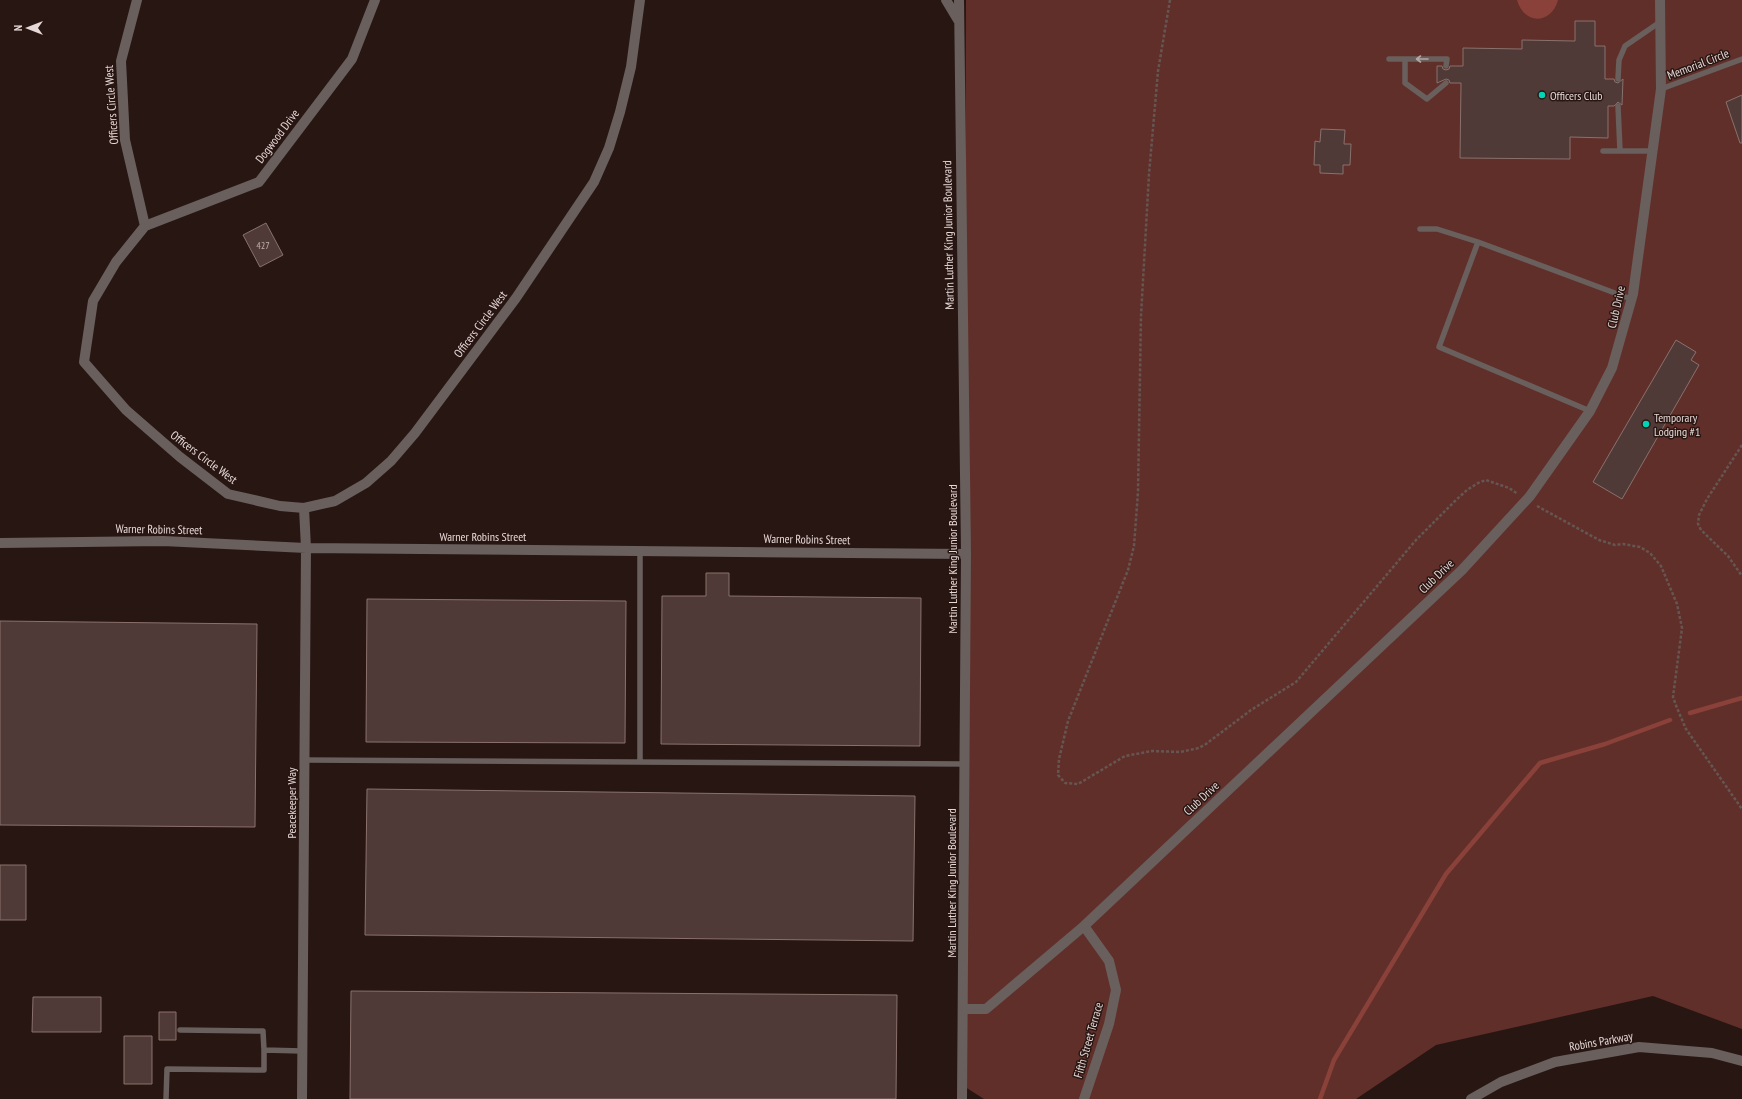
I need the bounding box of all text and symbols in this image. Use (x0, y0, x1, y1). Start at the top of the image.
north arrow (8, 8, 48, 48)
text: N (11, 25, 25, 31)
street label: Memorial Circle (1665, 45, 1731, 83)
one-way arrow (1416, 55, 1429, 63)
street label: Officers Circle West (101, 64, 121, 145)
place label: Officers Club (1550, 88, 1603, 103)
marker: Officers Club (1537, 90, 1547, 100)
street label: Dogwood Drive (252, 106, 302, 166)
street label: Martin Luther King Junior Boulevard (939, 160, 957, 310)
house number: 427 (256, 239, 270, 252)
street label: Club Drive (1604, 284, 1628, 330)
street label: Officers Circle West (450, 287, 510, 360)
place label: Temporary Lodging #1 (1654, 410, 1700, 439)
marker: Temporary Lodging #1 (1641, 419, 1651, 429)
street label: Officers Circle West (168, 427, 241, 487)
street label: Martin Luther King Junior Boulevard (945, 484, 960, 634)
street label: Warner Robins Street (115, 521, 203, 537)
street label: Warner Robins Street (440, 529, 527, 544)
street label: Warner Robins Street (763, 531, 851, 547)
street label: Club Drive (1415, 556, 1457, 596)
street label: Peacekeeper Way (284, 767, 299, 838)
street label: Club Drive (1180, 778, 1222, 818)
street label: Martin Luther King Junior Boulevard (944, 808, 959, 958)
street label: Fifth Street Terrace (1070, 1000, 1106, 1080)
street label: Robins Parkway (1568, 1028, 1634, 1054)

